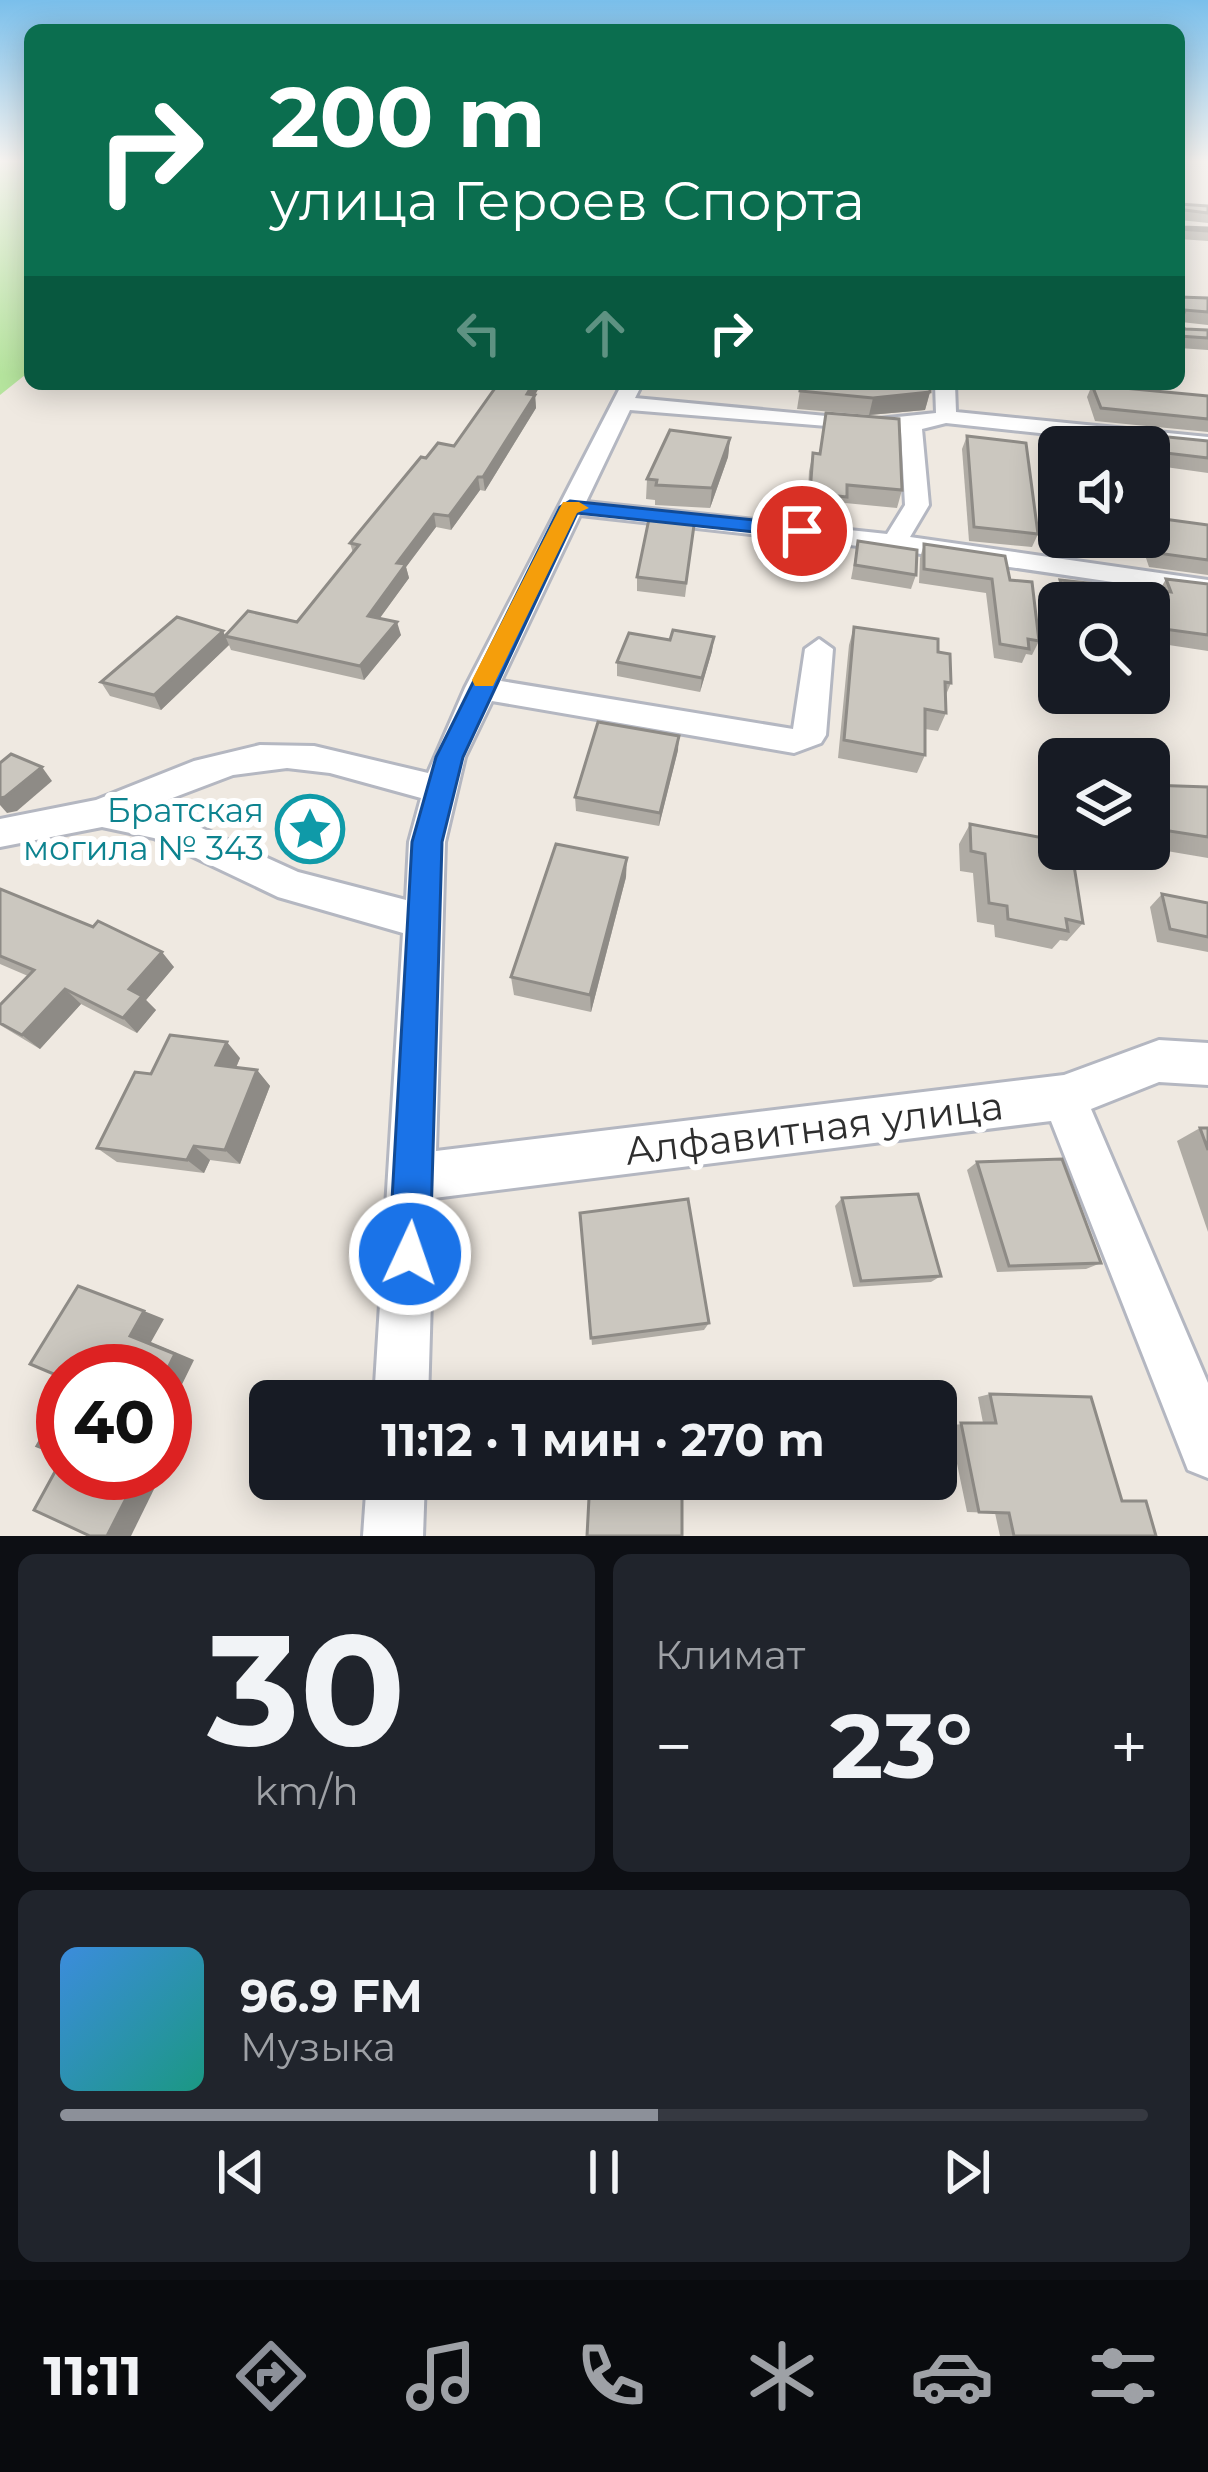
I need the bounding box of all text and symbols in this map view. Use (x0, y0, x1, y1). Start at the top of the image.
text: 200 m (270, 66, 546, 168)
icon: right (72, 72, 228, 228)
text: улица Героев Спорта (270, 168, 865, 234)
icon: left (446, 300, 512, 366)
icon: ahead (572, 300, 638, 366)
icon: right (698, 300, 764, 366)
map controls (1038, 426, 1170, 870)
button: sound (1038, 426, 1170, 558)
pin (751, 480, 853, 582)
icon: arrive (769, 498, 835, 564)
button: search (1038, 582, 1170, 714)
button: layers (1038, 738, 1170, 870)
place label: Братская могила № 343 (23, 790, 264, 868)
place icon: Братская могила № 343 (275, 794, 345, 864)
street label: Алфавитная улица (622, 1081, 1006, 1175)
position arrow (347, 1191, 473, 1317)
speed limit sign: 40 (36, 1344, 192, 1500)
text: 11:12 · 1 мин · 270 m (381, 1412, 825, 1467)
text: 30 (207, 1594, 406, 1784)
text: Климат (655, 1631, 805, 1679)
text: 23° (830, 1691, 973, 1801)
text: − (655, 1706, 693, 1787)
text: + (1110, 1706, 1148, 1787)
text: km/h (254, 1767, 359, 1815)
text: 96.9 FM (240, 1968, 423, 2023)
text: Музыка (240, 2023, 396, 2071)
icon: previous (208, 2139, 274, 2205)
icon: pause (571, 2139, 637, 2205)
icon: next (934, 2139, 1000, 2205)
icon: directions (229, 2334, 313, 2418)
icon: music (399, 2334, 483, 2418)
icon: phone (569, 2334, 653, 2418)
icon: climate (740, 2334, 824, 2418)
icon: car (910, 2334, 994, 2418)
icon: filters (1081, 2334, 1165, 2418)
text: 11:11 (43, 2343, 142, 2409)

